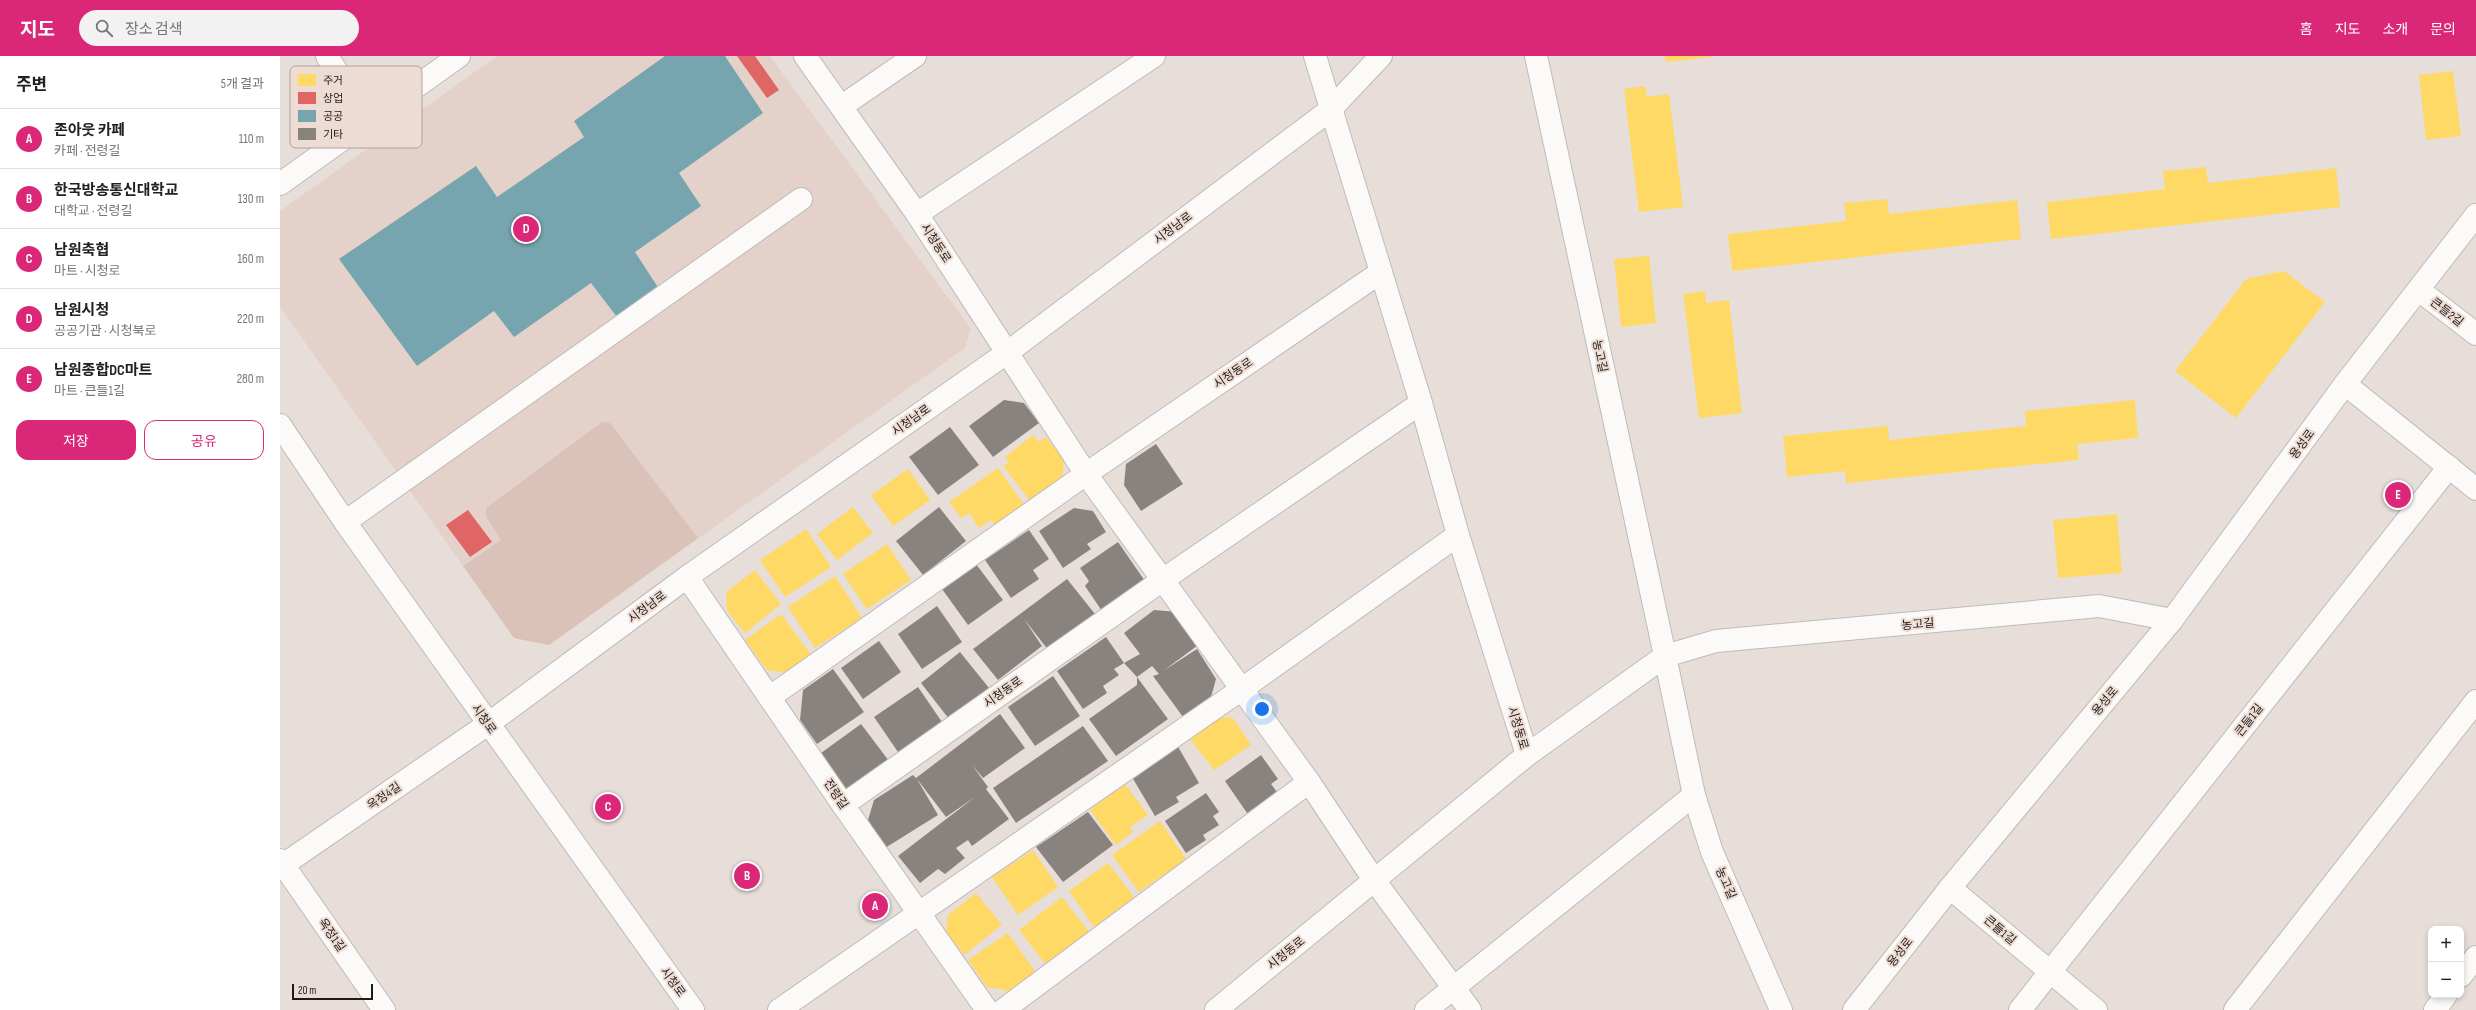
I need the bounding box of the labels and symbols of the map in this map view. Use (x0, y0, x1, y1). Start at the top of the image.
legend (290, 66, 422, 148)
text: 주거 (323, 74, 343, 87)
text: 상업 (323, 92, 343, 105)
text: 공공 (323, 110, 343, 123)
text: 기타 (323, 128, 343, 141)
street label: 시청남로 (1151, 209, 1195, 248)
pin: D (513, 214, 539, 244)
street label: 시청동로 (917, 221, 954, 266)
street label: 큰들2길 (2427, 295, 2466, 330)
street label: 농고길 (1589, 338, 1610, 374)
street label: 시청동로 (1211, 355, 1256, 392)
street label: 시청남로 (889, 402, 934, 439)
street label: 용성로 (2287, 426, 2318, 462)
pin: E (2385, 480, 2411, 510)
street label: 시청남로 (625, 588, 669, 627)
street label: 농고길 (1901, 616, 1935, 633)
street label: 시청동로 (981, 674, 1026, 711)
street label: 용성로 (2089, 684, 2122, 719)
your location (1252, 699, 1272, 719)
street label: 시청로 (468, 701, 499, 737)
street label: 큰들1길 (2232, 701, 2267, 740)
street label: 시청동로 (1504, 705, 1531, 751)
street label: 전령길 (820, 776, 851, 812)
street label: 옥정4길 (364, 779, 404, 813)
pin: C (595, 792, 621, 822)
pin: B (734, 861, 760, 891)
street label: 농고길 (1712, 865, 1739, 901)
pin: A (862, 891, 888, 921)
street label: 큰들1길 (1981, 913, 2019, 948)
street label: 옥정1길 (315, 916, 348, 955)
street label: 시청동로 (1264, 934, 1308, 973)
street label: 용성로 (1884, 935, 1917, 970)
street label: 시청로 (657, 964, 688, 1000)
scale bar (292, 982, 373, 1001)

